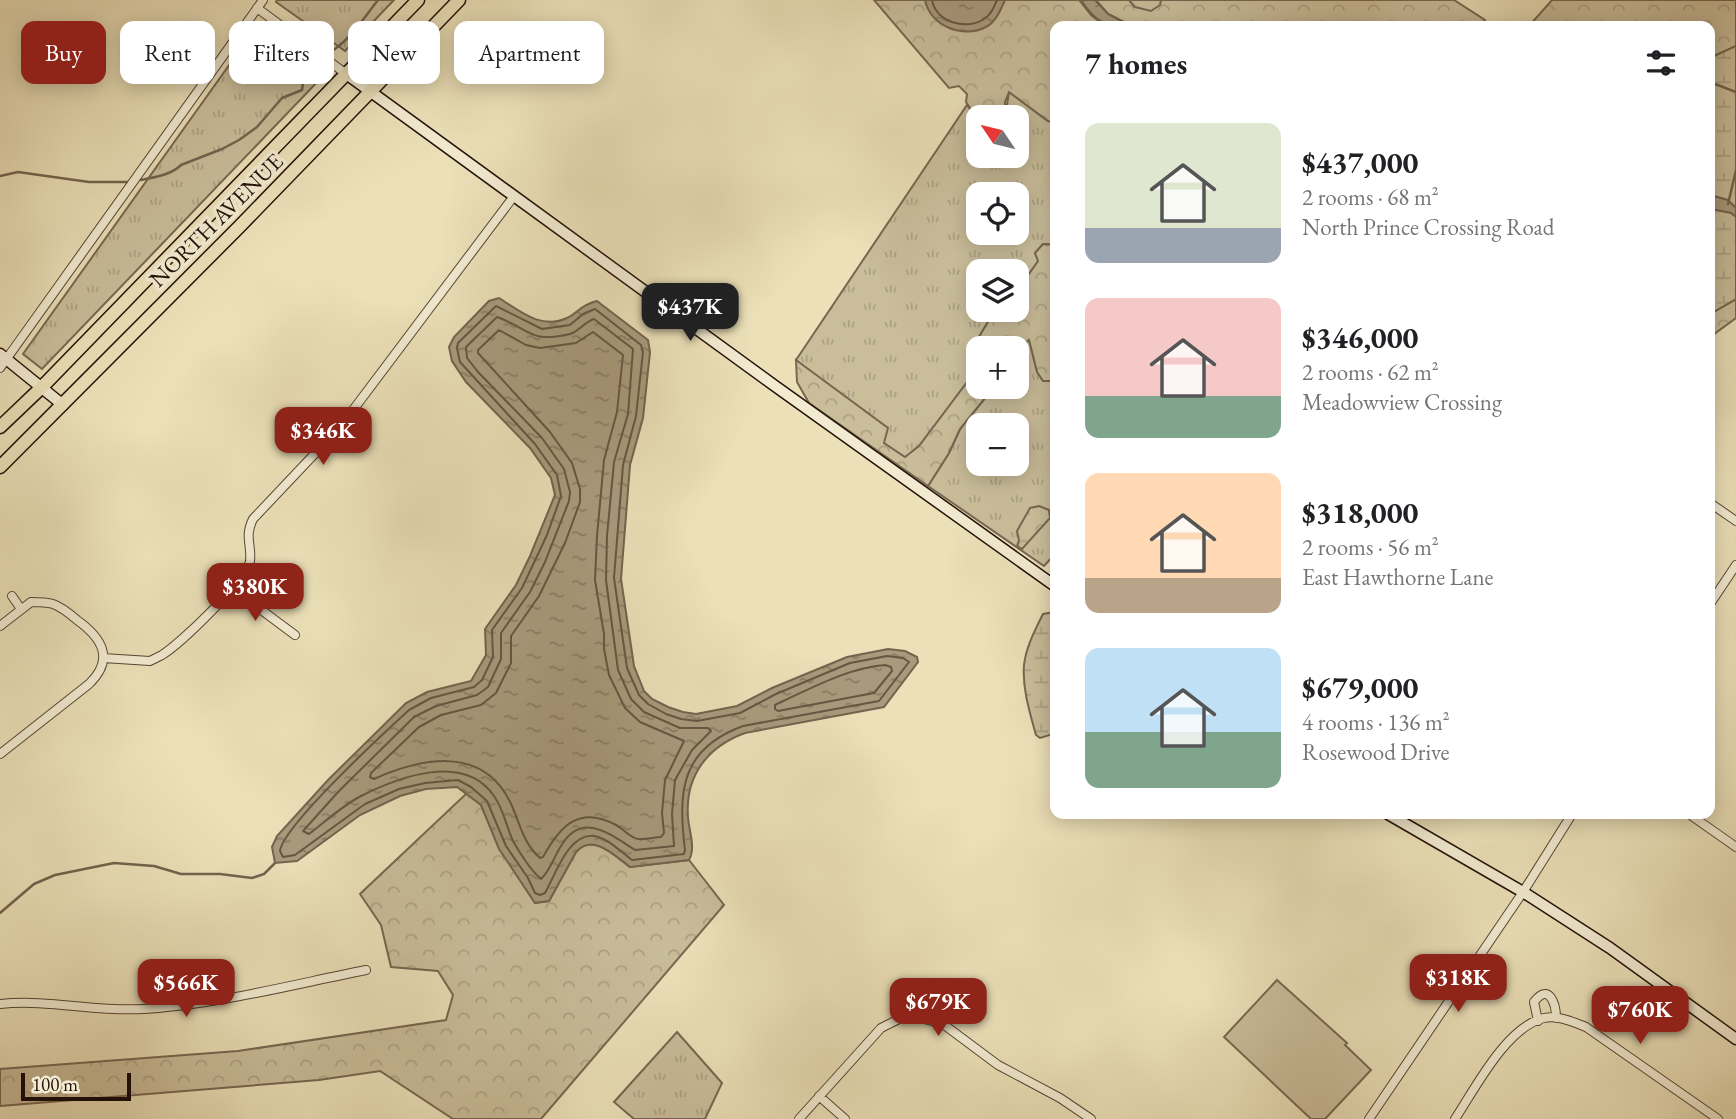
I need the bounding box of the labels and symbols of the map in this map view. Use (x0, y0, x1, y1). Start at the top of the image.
north arrow (966, 105, 1029, 168)
street label: NORTH AVENUE (143, 147, 289, 293)
pin: $437K (641, 284, 739, 343)
pin: $346K (274, 407, 372, 467)
pin: $380K (206, 564, 304, 623)
pin: $318K (1409, 954, 1507, 1014)
pin: $566K (137, 960, 235, 1019)
pin: $679K (889, 978, 987, 1038)
pin: $760K (1591, 986, 1689, 1046)
scale bar (21, 1070, 131, 1102)

